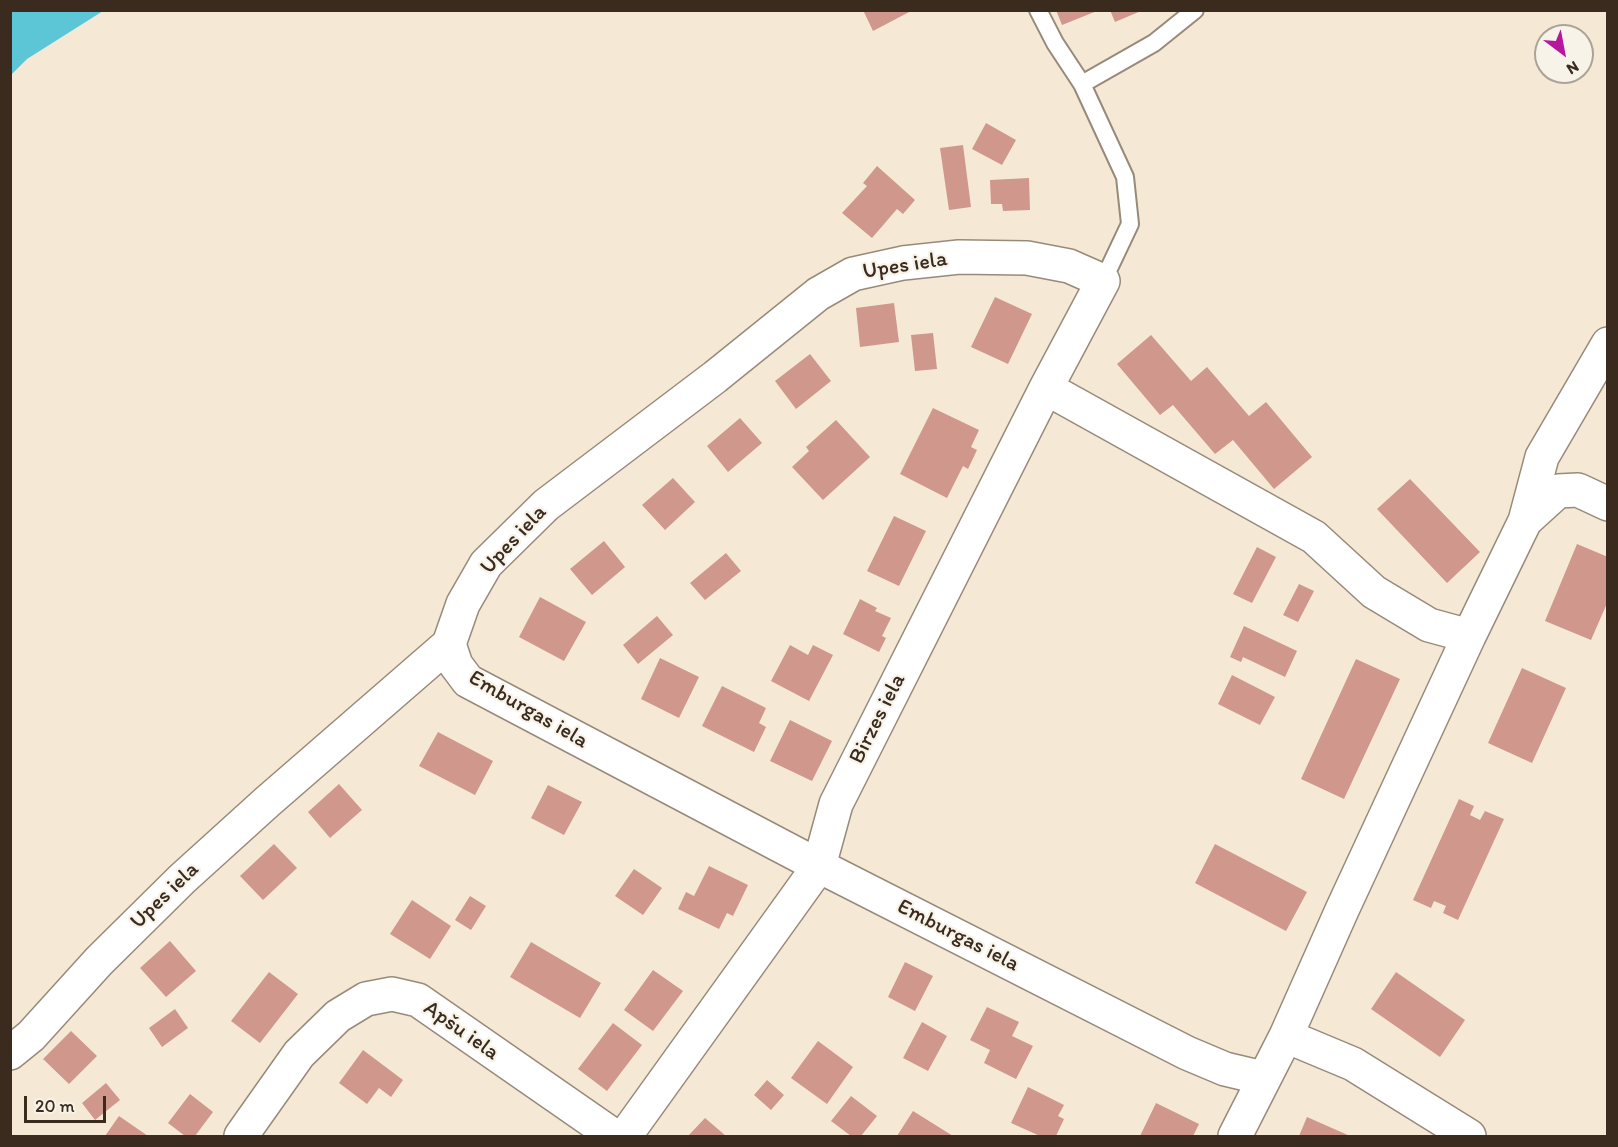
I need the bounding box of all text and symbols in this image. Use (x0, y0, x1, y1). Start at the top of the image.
north arrow (1534, 24, 1594, 84)
text: N (1563, 57, 1582, 79)
street label: Upes iela (861, 246, 949, 286)
street label: Upes iela (475, 500, 553, 580)
street label: Emburgas iela (464, 665, 592, 755)
street label: Birzes iela (844, 670, 912, 768)
street label: Upes iela (125, 857, 205, 935)
street label: Emburgas iela (893, 894, 1023, 978)
street label: Apšu iela (418, 995, 504, 1067)
scale bar (27, 1084, 110, 1122)
text: 20 m (35, 1095, 75, 1117)

